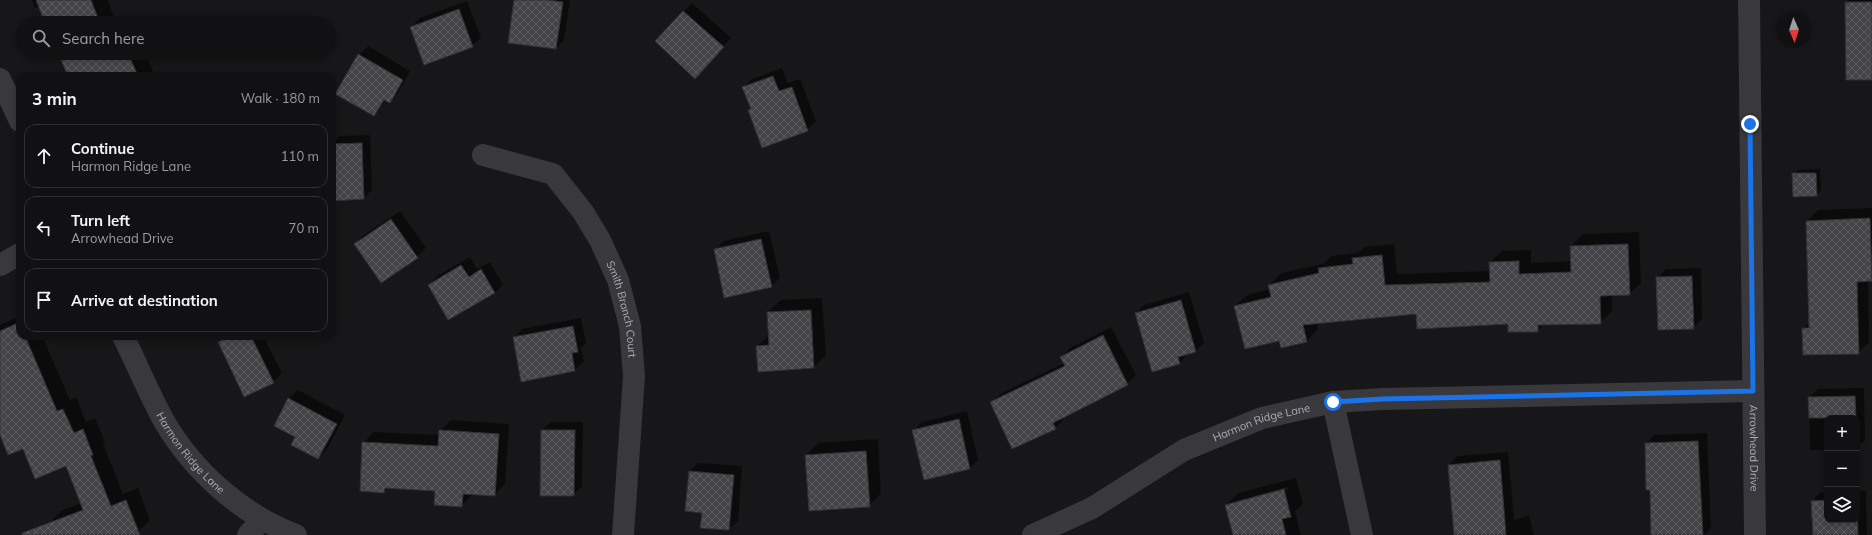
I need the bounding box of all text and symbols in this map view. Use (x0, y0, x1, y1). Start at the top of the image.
north arrow (1776, 12, 1812, 48)
search box (16, 16, 336, 60)
icon: search (30, 27, 52, 49)
text: Search here (62, 29, 144, 48)
text: 3 min (32, 88, 77, 109)
text: Walk · 180 m (241, 90, 320, 106)
route end (1741, 115, 1759, 133)
text: Continue (71, 139, 134, 158)
icon: ahead (33, 145, 55, 167)
text: 110 m (281, 148, 319, 164)
text: Harmon Ridge Lane (71, 158, 191, 174)
text: Turn left (71, 211, 130, 230)
icon: left (33, 217, 55, 239)
text: 70 m (289, 220, 319, 236)
text: Arrowhead Drive (71, 230, 174, 246)
street label: Smith Branch Court (603, 259, 640, 358)
icon: arrive (33, 289, 55, 311)
text: Arrive at destination (71, 291, 218, 310)
route start (1324, 393, 1342, 411)
street label: Harmon Ridge Lane (1210, 400, 1311, 445)
street label: Arrowhead Drive (1747, 404, 1762, 492)
street label: Harmon Ridge Lane (153, 410, 228, 497)
map controls (1824, 415, 1860, 523)
button: + (1824, 415, 1860, 451)
button: − (1824, 451, 1860, 487)
button: layers (1824, 487, 1860, 523)

